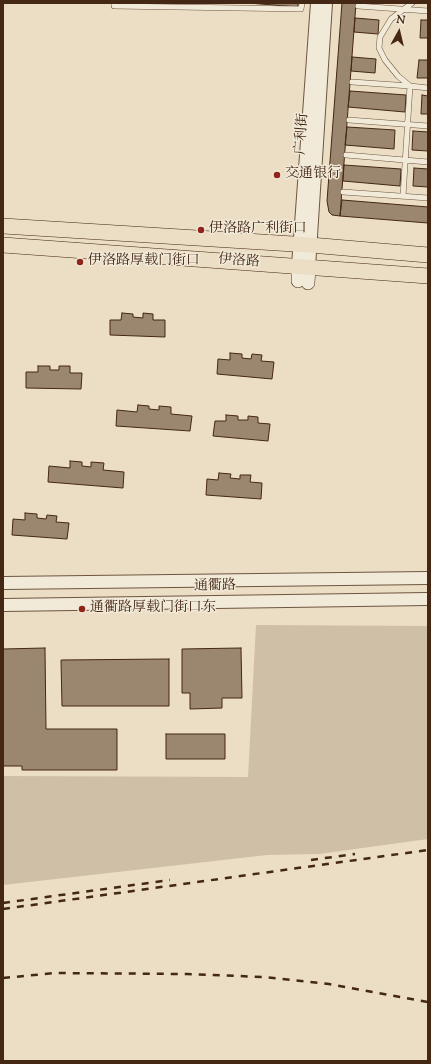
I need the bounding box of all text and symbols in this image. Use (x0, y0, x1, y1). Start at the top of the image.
north arrow (379, 12, 419, 52)
text: N (395, 12, 406, 29)
street label: 广利街 (293, 112, 313, 156)
place label: 交通银行 (285, 167, 341, 183)
marker: 交通银行 (272, 170, 282, 180)
place label: 伊洛路广利街口 (209, 222, 307, 238)
marker: 伊洛路广利街口 (196, 225, 206, 235)
street label: 伊洛路 (217, 252, 261, 272)
place label: 伊洛路厚载门街口 (88, 254, 200, 270)
marker: 伊洛路厚载门街口 (75, 257, 85, 267)
street label: 通衢路 (194, 578, 236, 596)
place label: 通衢路厚载门街口东 (90, 601, 216, 617)
marker: 通衢路厚载门街口东 (77, 604, 87, 614)

